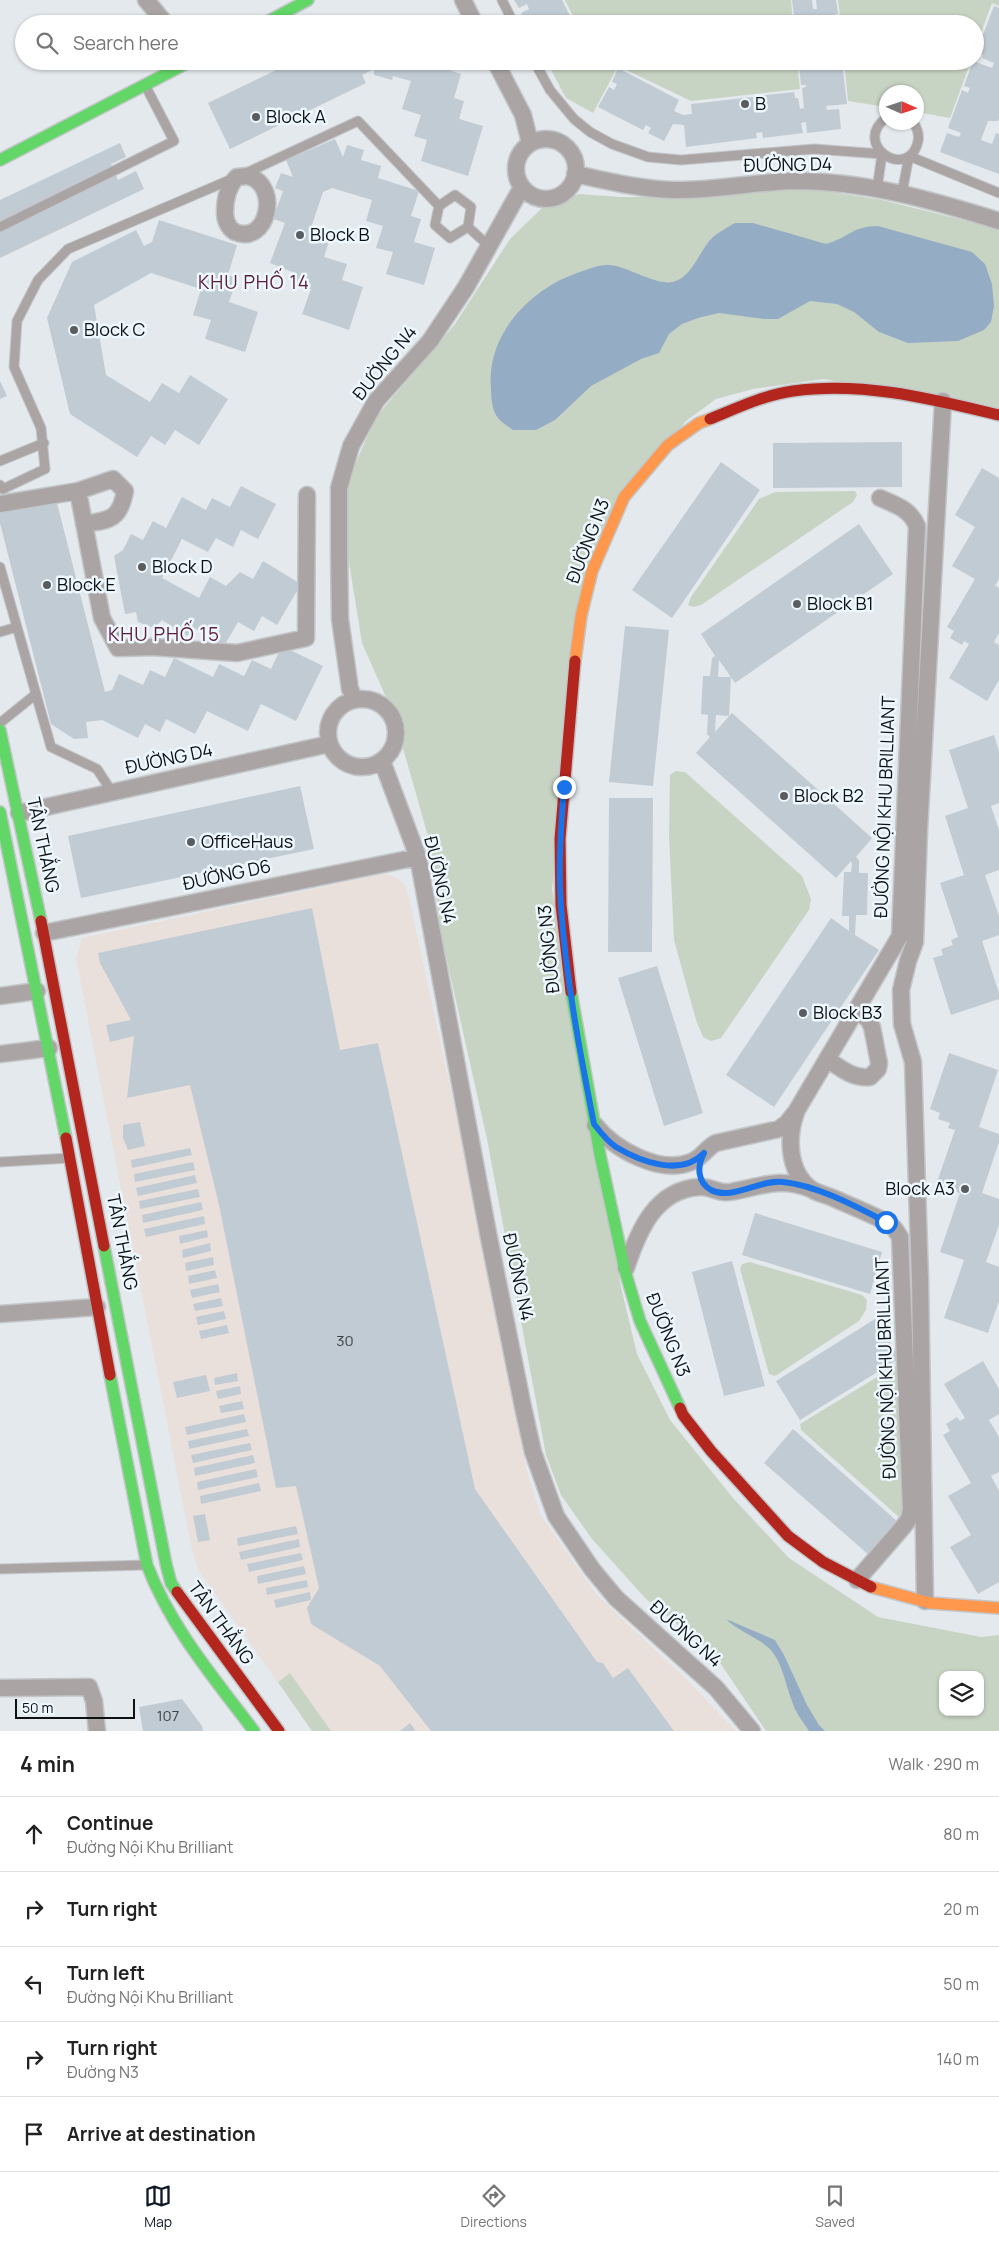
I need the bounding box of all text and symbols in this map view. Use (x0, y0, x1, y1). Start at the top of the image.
search box (15, 15, 984, 70)
icon: search (33, 29, 61, 57)
text: Search here (73, 30, 179, 56)
north arrow (879, 85, 924, 130)
place label: B (755, 91, 766, 115)
marker: B (739, 98, 751, 110)
place label: Block A (266, 104, 326, 128)
marker: Block A (250, 111, 262, 123)
street label: ĐƯỜNG D4 (743, 151, 832, 177)
place label: Block B (310, 222, 369, 246)
marker: Block B (294, 229, 306, 241)
district label: KHU PHỐ 14 (198, 267, 310, 295)
place label: Block C (84, 317, 145, 341)
street label: ĐƯỜNG N4 (347, 320, 422, 405)
marker: Block C (68, 324, 80, 336)
street label: ĐƯỜNG N3 (560, 495, 614, 586)
place label: Block D (152, 554, 212, 578)
marker: Block D (136, 561, 148, 573)
place label: Block E (57, 572, 116, 596)
marker: Block E (41, 579, 53, 591)
place label: Block B1 (807, 591, 873, 615)
marker: Block B1 (791, 598, 803, 610)
district label: KHU PHỐ 15 (108, 619, 220, 647)
street label: ĐƯỜNG NỘI KHU BRILLIANT (868, 695, 900, 918)
street label: ĐƯỜNG D4 (123, 737, 215, 779)
route end (553, 776, 576, 799)
place label: Block B2 (794, 783, 864, 807)
marker: Block B2 (778, 790, 790, 802)
street label: TÂN THẮNG (22, 795, 67, 895)
place label: OfficeHaus (201, 829, 293, 853)
street label: ĐƯỜNG N4 (419, 834, 463, 926)
marker: OfficeHaus (185, 836, 197, 848)
street label: ĐƯỜNG D6 (181, 853, 273, 895)
street label: ĐƯỜNG N3 (531, 904, 565, 994)
place label: Block B3 (813, 1000, 882, 1024)
marker: Block B3 (797, 1007, 809, 1019)
place label: Block A3 (885, 1176, 955, 1200)
marker: Block A3 (959, 1183, 971, 1195)
street label: TÂN THẮNG (102, 1192, 145, 1292)
route start (875, 1211, 898, 1234)
street label: ĐƯỜNG N4 (498, 1231, 540, 1323)
street label: ĐƯỜNG NỘI KHU BRILLIANT (869, 1256, 901, 1480)
street label: ĐƯỜNG N3 (641, 1289, 697, 1380)
house number: 30 (336, 1330, 354, 1351)
street label: TÂN THẮNG (184, 1575, 261, 1669)
street label: ĐƯỜNG N4 (645, 1595, 728, 1672)
map controls (939, 1671, 984, 1716)
button: layers (939, 1671, 984, 1716)
scale bar (15, 1696, 135, 1719)
text: 50 m (22, 1698, 53, 1717)
house number: 107 (157, 1705, 179, 1726)
text: 4 min (20, 1750, 75, 1778)
text: Walk · 290 m (889, 1753, 979, 1775)
text: Continue (67, 1810, 153, 1836)
icon: ahead (20, 1820, 48, 1848)
text: 80 m (943, 1823, 979, 1845)
text: Đường Nội Khu Brilliant (67, 1836, 233, 1858)
icon: right (20, 1895, 48, 1923)
text: Turn right (67, 1896, 157, 1922)
text: 20 m (943, 1898, 979, 1920)
text: Turn left (67, 1960, 145, 1986)
icon: left (20, 1970, 48, 1998)
text: 50 m (943, 1973, 979, 1995)
text: Đường Nội Khu Brilliant (67, 1986, 233, 2008)
text: Turn right (67, 2035, 157, 2061)
icon: right (20, 2045, 48, 2073)
text: 140 m (937, 2048, 979, 2070)
text: Đường N3 (67, 2061, 139, 2083)
icon: arrive (20, 2120, 48, 2148)
text: Arrive at destination (67, 2121, 256, 2147)
tab: Map (144, 2182, 172, 2231)
tab: Directions (461, 2182, 527, 2231)
tab: Saved (815, 2182, 855, 2231)

